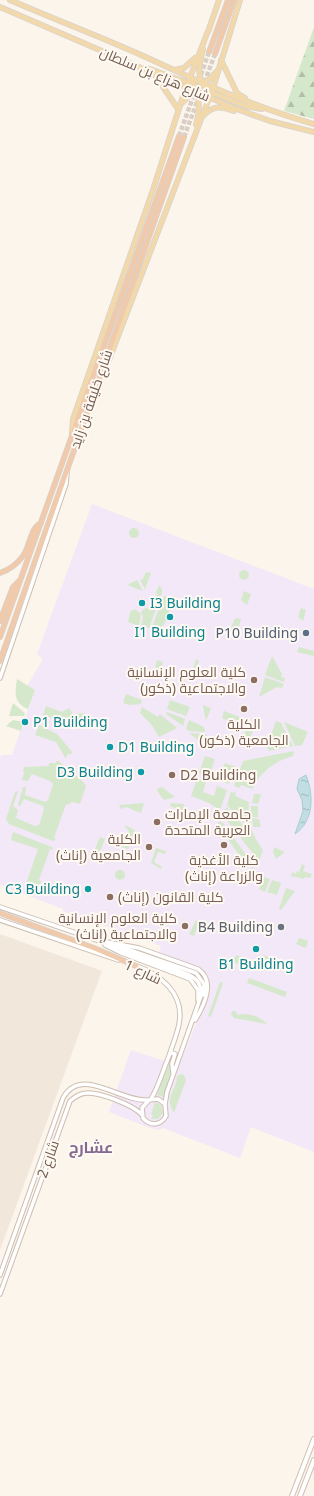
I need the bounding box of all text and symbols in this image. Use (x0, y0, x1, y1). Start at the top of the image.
street label: شارع هزاع بن سلطان (97, 42, 213, 105)
street label: شارع خليفة بن زايد (65, 347, 116, 451)
place label: I3 Building (150, 593, 221, 612)
marker: I3 Building (137, 598, 147, 608)
marker: I1 Building (165, 612, 175, 622)
place label: I1 Building (135, 622, 205, 641)
place label: P10 Building (215, 623, 298, 642)
marker: P10 Building (301, 628, 311, 638)
place label: كلية العلوم الإنسانية والاجتماعية (ذكور) (127, 662, 246, 697)
marker: كلية العلوم الإنسانية والاجتماعية (ذكور) (249, 675, 259, 685)
marker: الكلية الجامعية (ذكور) (239, 704, 249, 714)
place label: P1 Building (33, 712, 108, 731)
place label: الكلية الجامعية (ذكور) (199, 714, 289, 749)
marker: P1 Building (20, 717, 30, 727)
place label: D1 Building (118, 737, 194, 756)
marker: D1 Building (105, 742, 115, 752)
place label: D3 Building (57, 762, 133, 781)
place label: D2 Building (180, 765, 256, 784)
marker: D3 Building (136, 767, 146, 777)
marker: D2 Building (167, 770, 177, 780)
place label: جامعة الإمارات العربية المتحدة (165, 804, 251, 839)
marker: جامعة الإمارات العربية المتحدة (152, 817, 162, 827)
place label: الكلية الجامعية (إناث) (56, 829, 141, 864)
marker: كلية الأغذية والزراعة (إناث) (219, 840, 229, 850)
marker: الكلية الجامعية (إناث) (144, 842, 154, 852)
place label: كلية الأغذية والزراعة (إناث) (185, 850, 263, 885)
place label: C3 Building (5, 879, 80, 898)
marker: C3 Building (83, 884, 93, 894)
place label: كلية القانون (إناث) (118, 887, 223, 906)
marker: كلية القانون (إناث) (105, 892, 115, 902)
place label: كلية العلوم الإنسانية والاجتماعية (إناث) (58, 908, 177, 943)
place label: B4 Building (198, 917, 273, 936)
marker: كلية العلوم الإنسانية والاجتماعية (إناث) (180, 921, 190, 931)
marker: B4 Building (276, 922, 286, 932)
marker: B1 Building (251, 944, 261, 954)
place label: B1 Building (218, 954, 294, 973)
street label: شارع 1 (122, 955, 165, 988)
district label: عشارج (69, 1136, 113, 1158)
street label: شارع 2 (32, 1137, 63, 1180)

